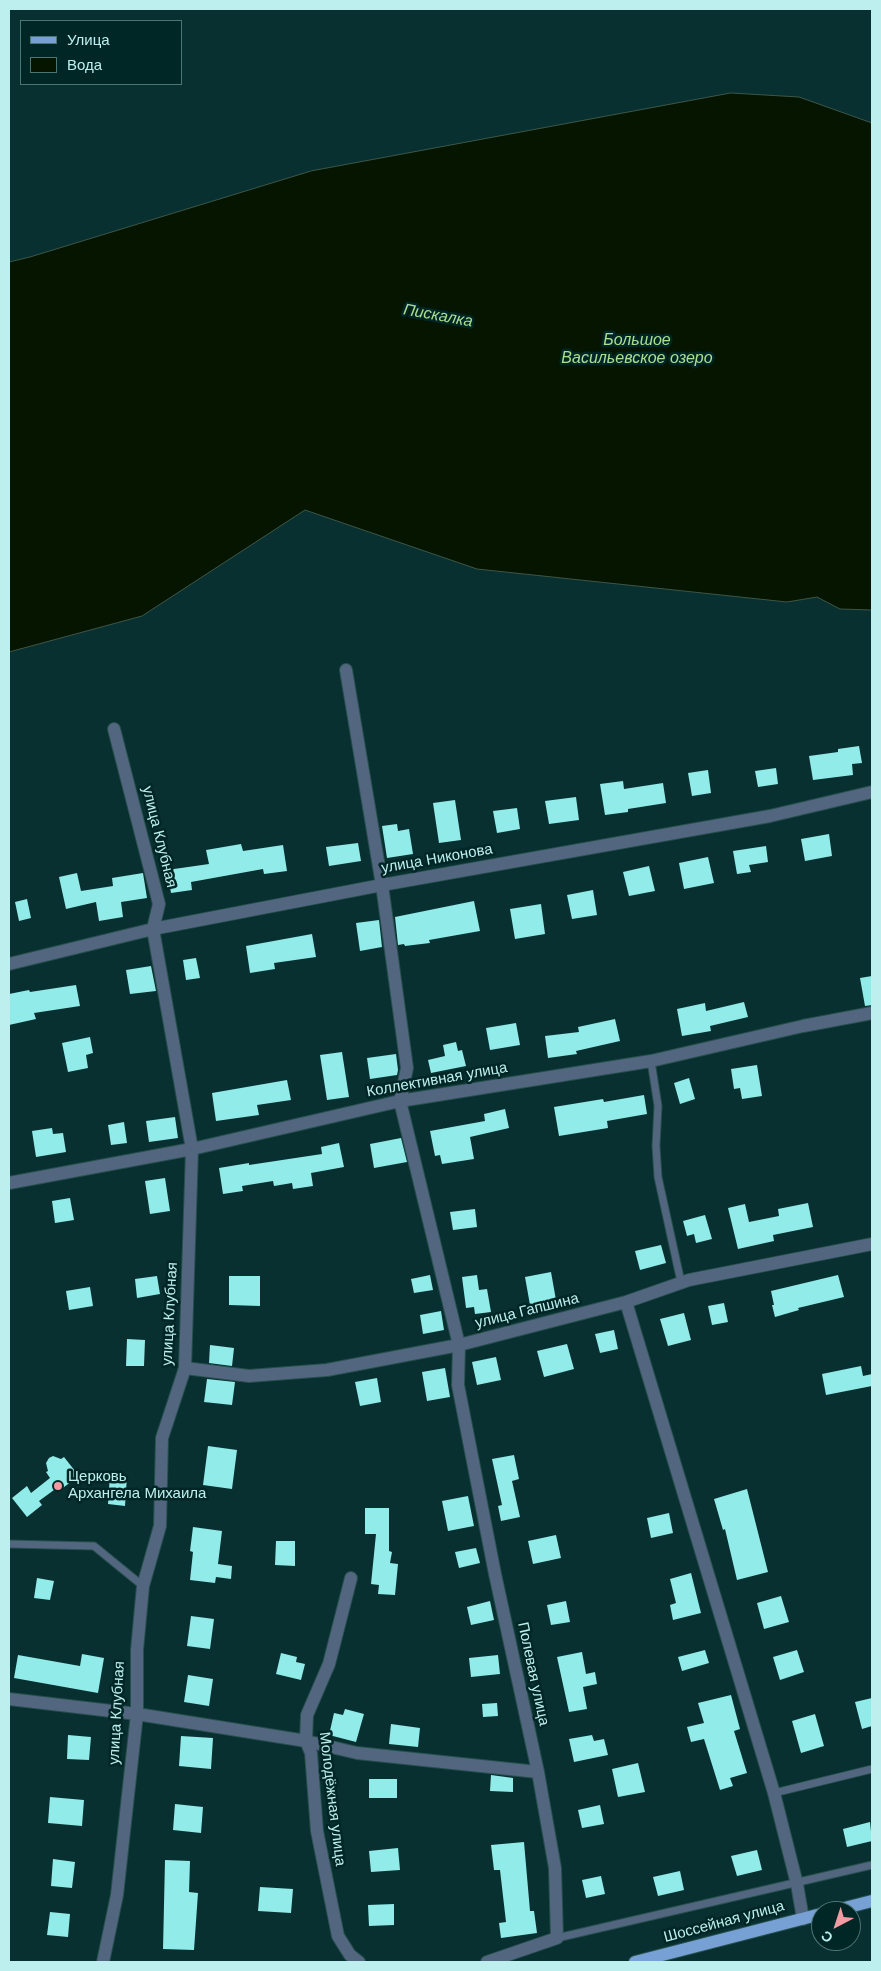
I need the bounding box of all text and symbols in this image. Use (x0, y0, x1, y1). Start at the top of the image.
legend (20, 20, 182, 85)
text: Улица (67, 31, 110, 48)
text: Вода (67, 56, 102, 73)
water label: Пискалка (402, 300, 474, 332)
water label: Большое Васильевское озеро (561, 331, 713, 369)
street label: улица Клубная (138, 784, 180, 890)
street label: улица Никонова (380, 840, 494, 878)
street label: Коллективная улица (365, 1059, 509, 1101)
street label: улица Клубная (158, 1262, 182, 1366)
street label: улица Гапшина (473, 1289, 581, 1333)
place label: Церковь Архангела Михаила (68, 1468, 206, 1503)
marker: Церковь Архангела Михаила (52, 1480, 64, 1492)
street label: Полевая улица (513, 1621, 553, 1727)
street label: улица Клубная (105, 1661, 129, 1765)
street label: Молодёжная улица (315, 1731, 349, 1867)
street label: Шоссейная улица (662, 1897, 786, 1947)
north arrow (811, 1901, 861, 1951)
text: С (818, 1927, 836, 1946)

